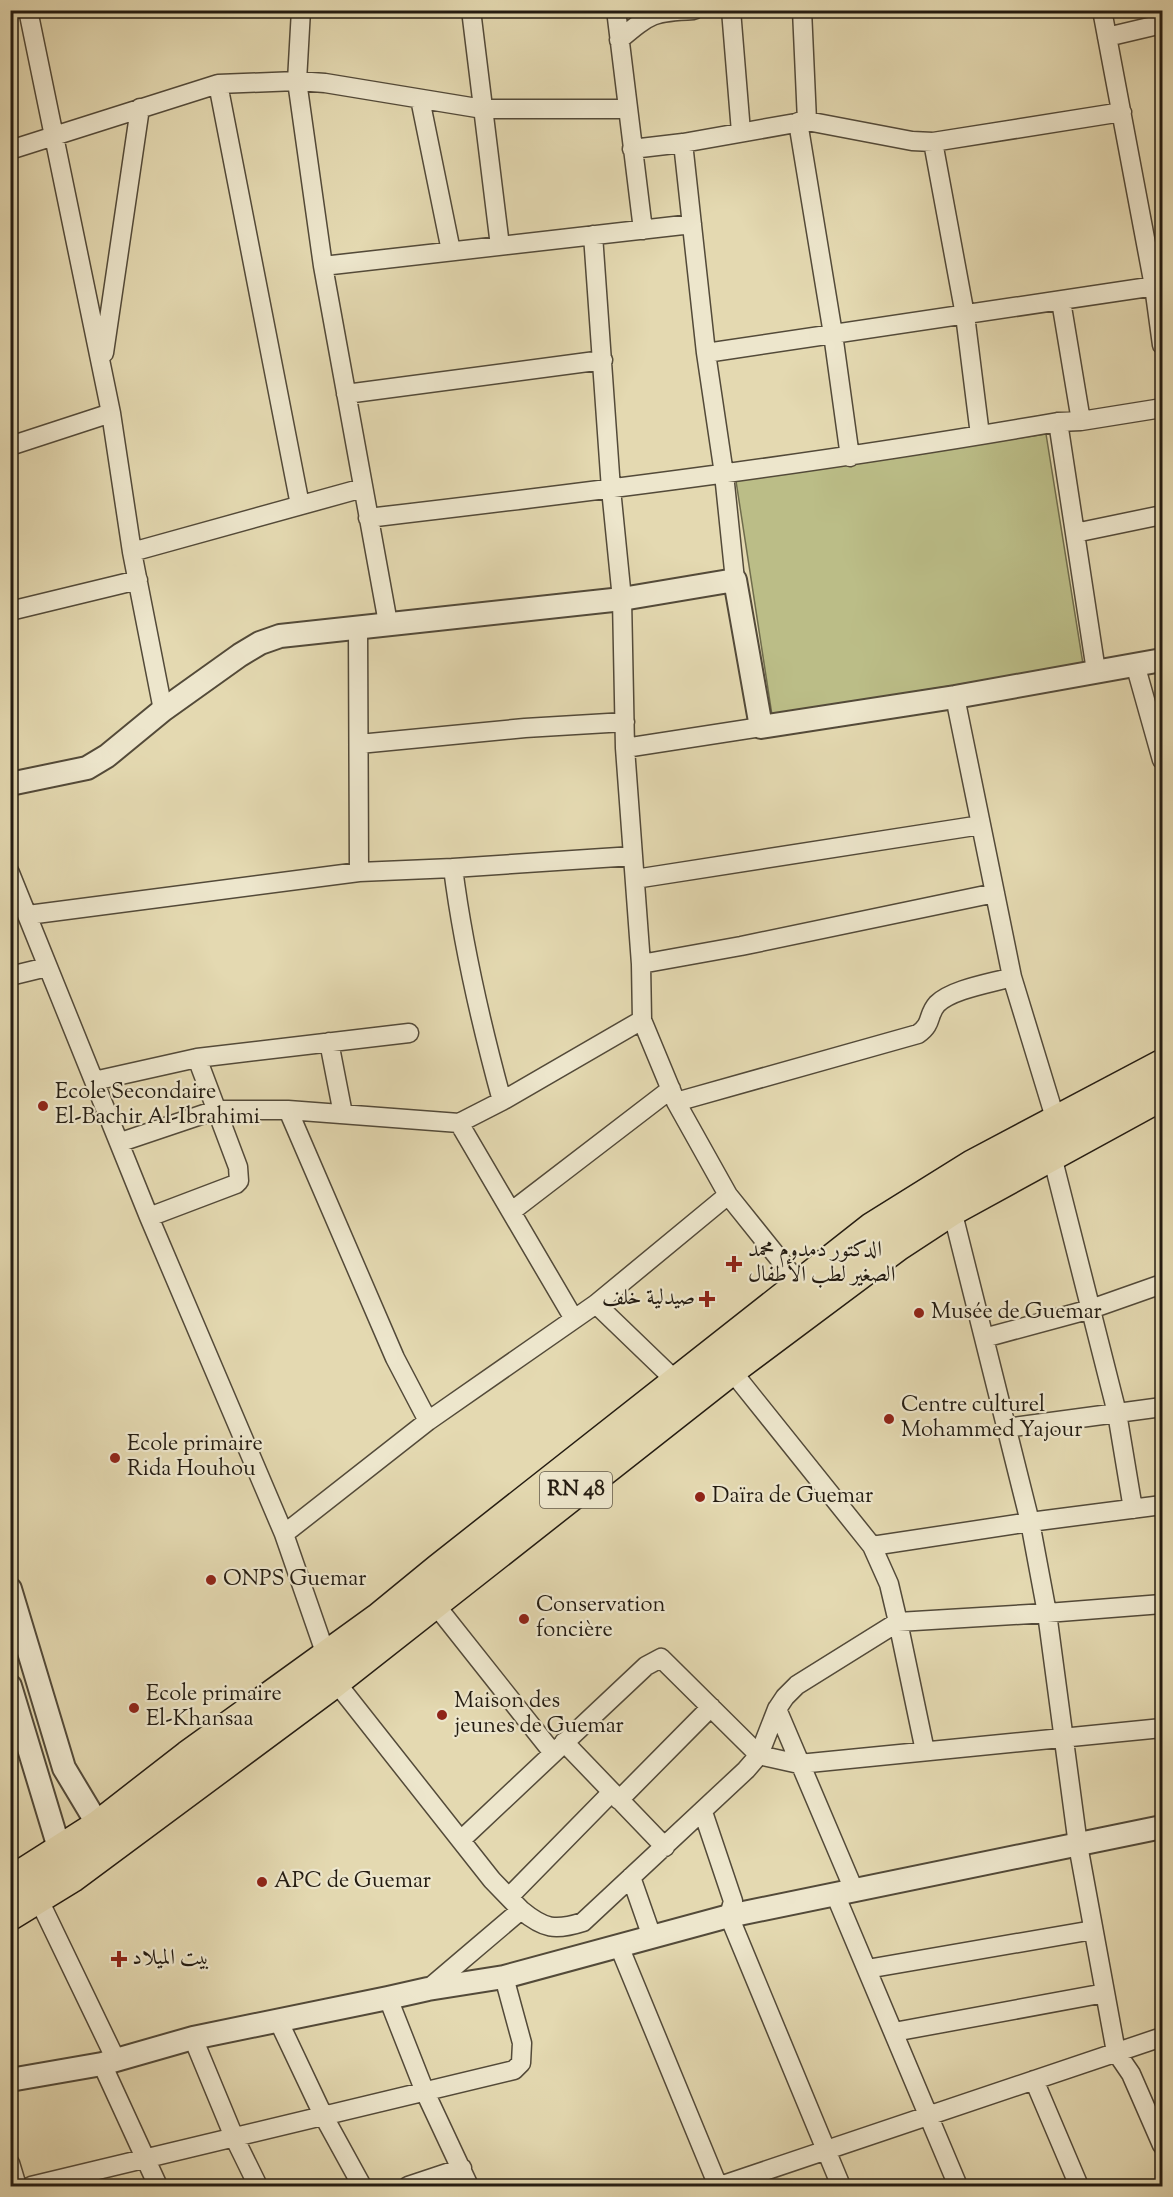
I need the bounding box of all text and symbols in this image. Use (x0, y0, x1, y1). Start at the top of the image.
place label: Ecole Secondaire El-Bachir Al-Ibrahimi (55, 1077, 260, 1134)
marker: Ecole Secondaire El-Bachir Al-Ibrahimi (36, 1099, 50, 1113)
place label: الدكتور دمدوم محمد الصغير لطب الأطفال (748, 1235, 895, 1292)
marker: الدكتور دمدوم محمد الصغير لطب الأطفال (725, 1255, 743, 1273)
place label: صيدلية خلف (602, 1283, 695, 1315)
marker: صيدلية خلف (700, 1292, 714, 1306)
place label: Musée de Guemar (931, 1297, 1102, 1329)
marker: Musée de Guemar (912, 1306, 926, 1320)
place label: Centre culturel Mohammed Yajour (901, 1390, 1083, 1447)
marker: Centre culturel Mohammed Yajour (882, 1412, 896, 1426)
place label: Ecole primaire Rida Houhou (127, 1429, 263, 1486)
marker: Ecole primaire Rida Houhou (108, 1451, 122, 1465)
road number: RN 48 (540, 1472, 612, 1508)
place label: Daïra de Guemar (712, 1481, 873, 1513)
marker: Daïra de Guemar (693, 1490, 707, 1504)
place label: ONPS Guemar (223, 1564, 366, 1596)
marker: ONPS Guemar (204, 1573, 218, 1587)
place label: Conservation foncière (536, 1590, 665, 1647)
marker: Conservation foncière (517, 1612, 531, 1626)
place label: Ecole primaire El-Khansaa (146, 1679, 282, 1736)
place label: Maison des jeunes de Guemar (454, 1686, 624, 1743)
marker: Ecole primaire El-Khansaa (127, 1701, 141, 1715)
marker: Maison des jeunes de Guemar (435, 1708, 449, 1722)
place label: APC de Guemar (274, 1866, 431, 1898)
marker: APC de Guemar (255, 1875, 269, 1889)
place label: بيت الميلاد (132, 1943, 210, 1975)
marker: بيت الميلاد (110, 1950, 128, 1968)

